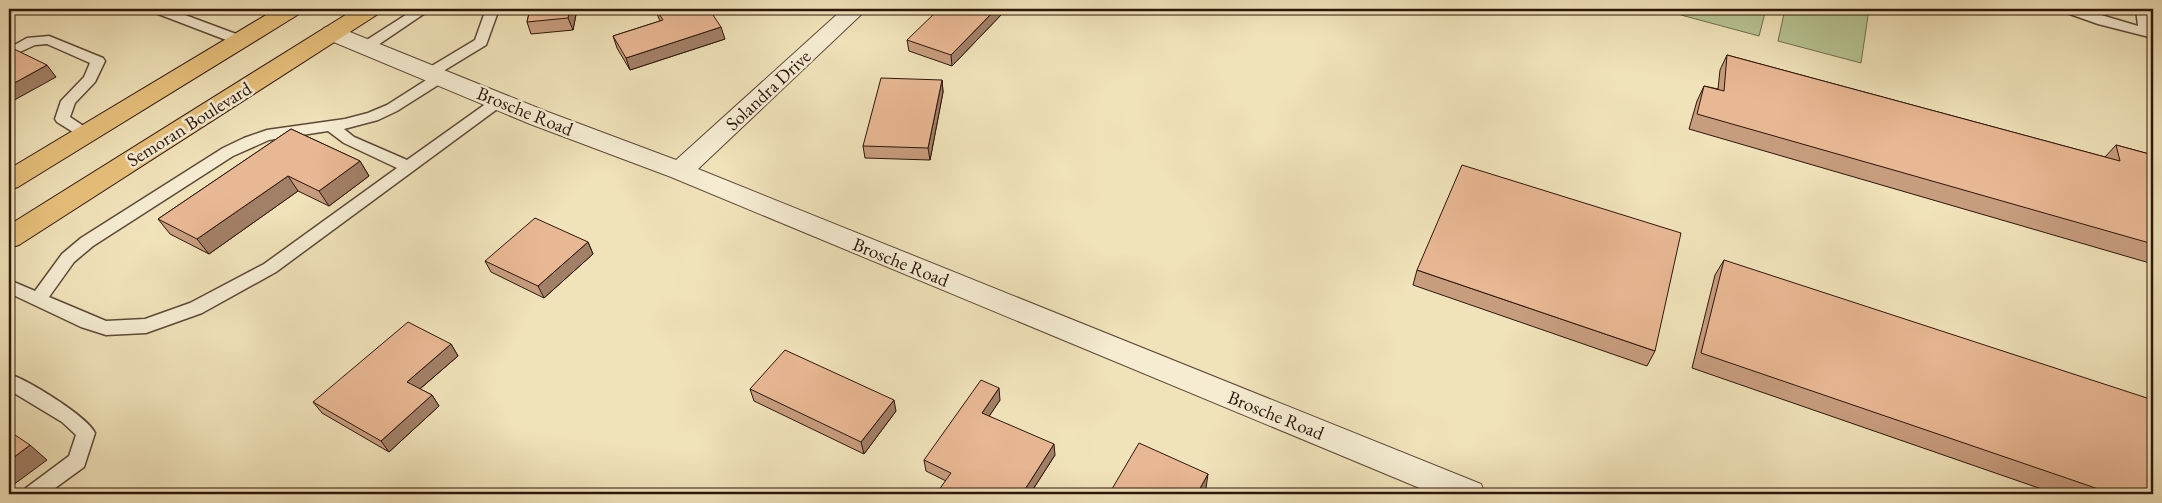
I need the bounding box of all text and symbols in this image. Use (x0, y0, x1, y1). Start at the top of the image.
street label: Solandra Drive (720, 44, 816, 136)
street label: Semoran Boulevard (122, 75, 256, 172)
street label: Brosche Road (473, 80, 577, 142)
street label: Brosche Road (849, 231, 953, 293)
street label: Brosche Road (1224, 384, 1328, 446)

